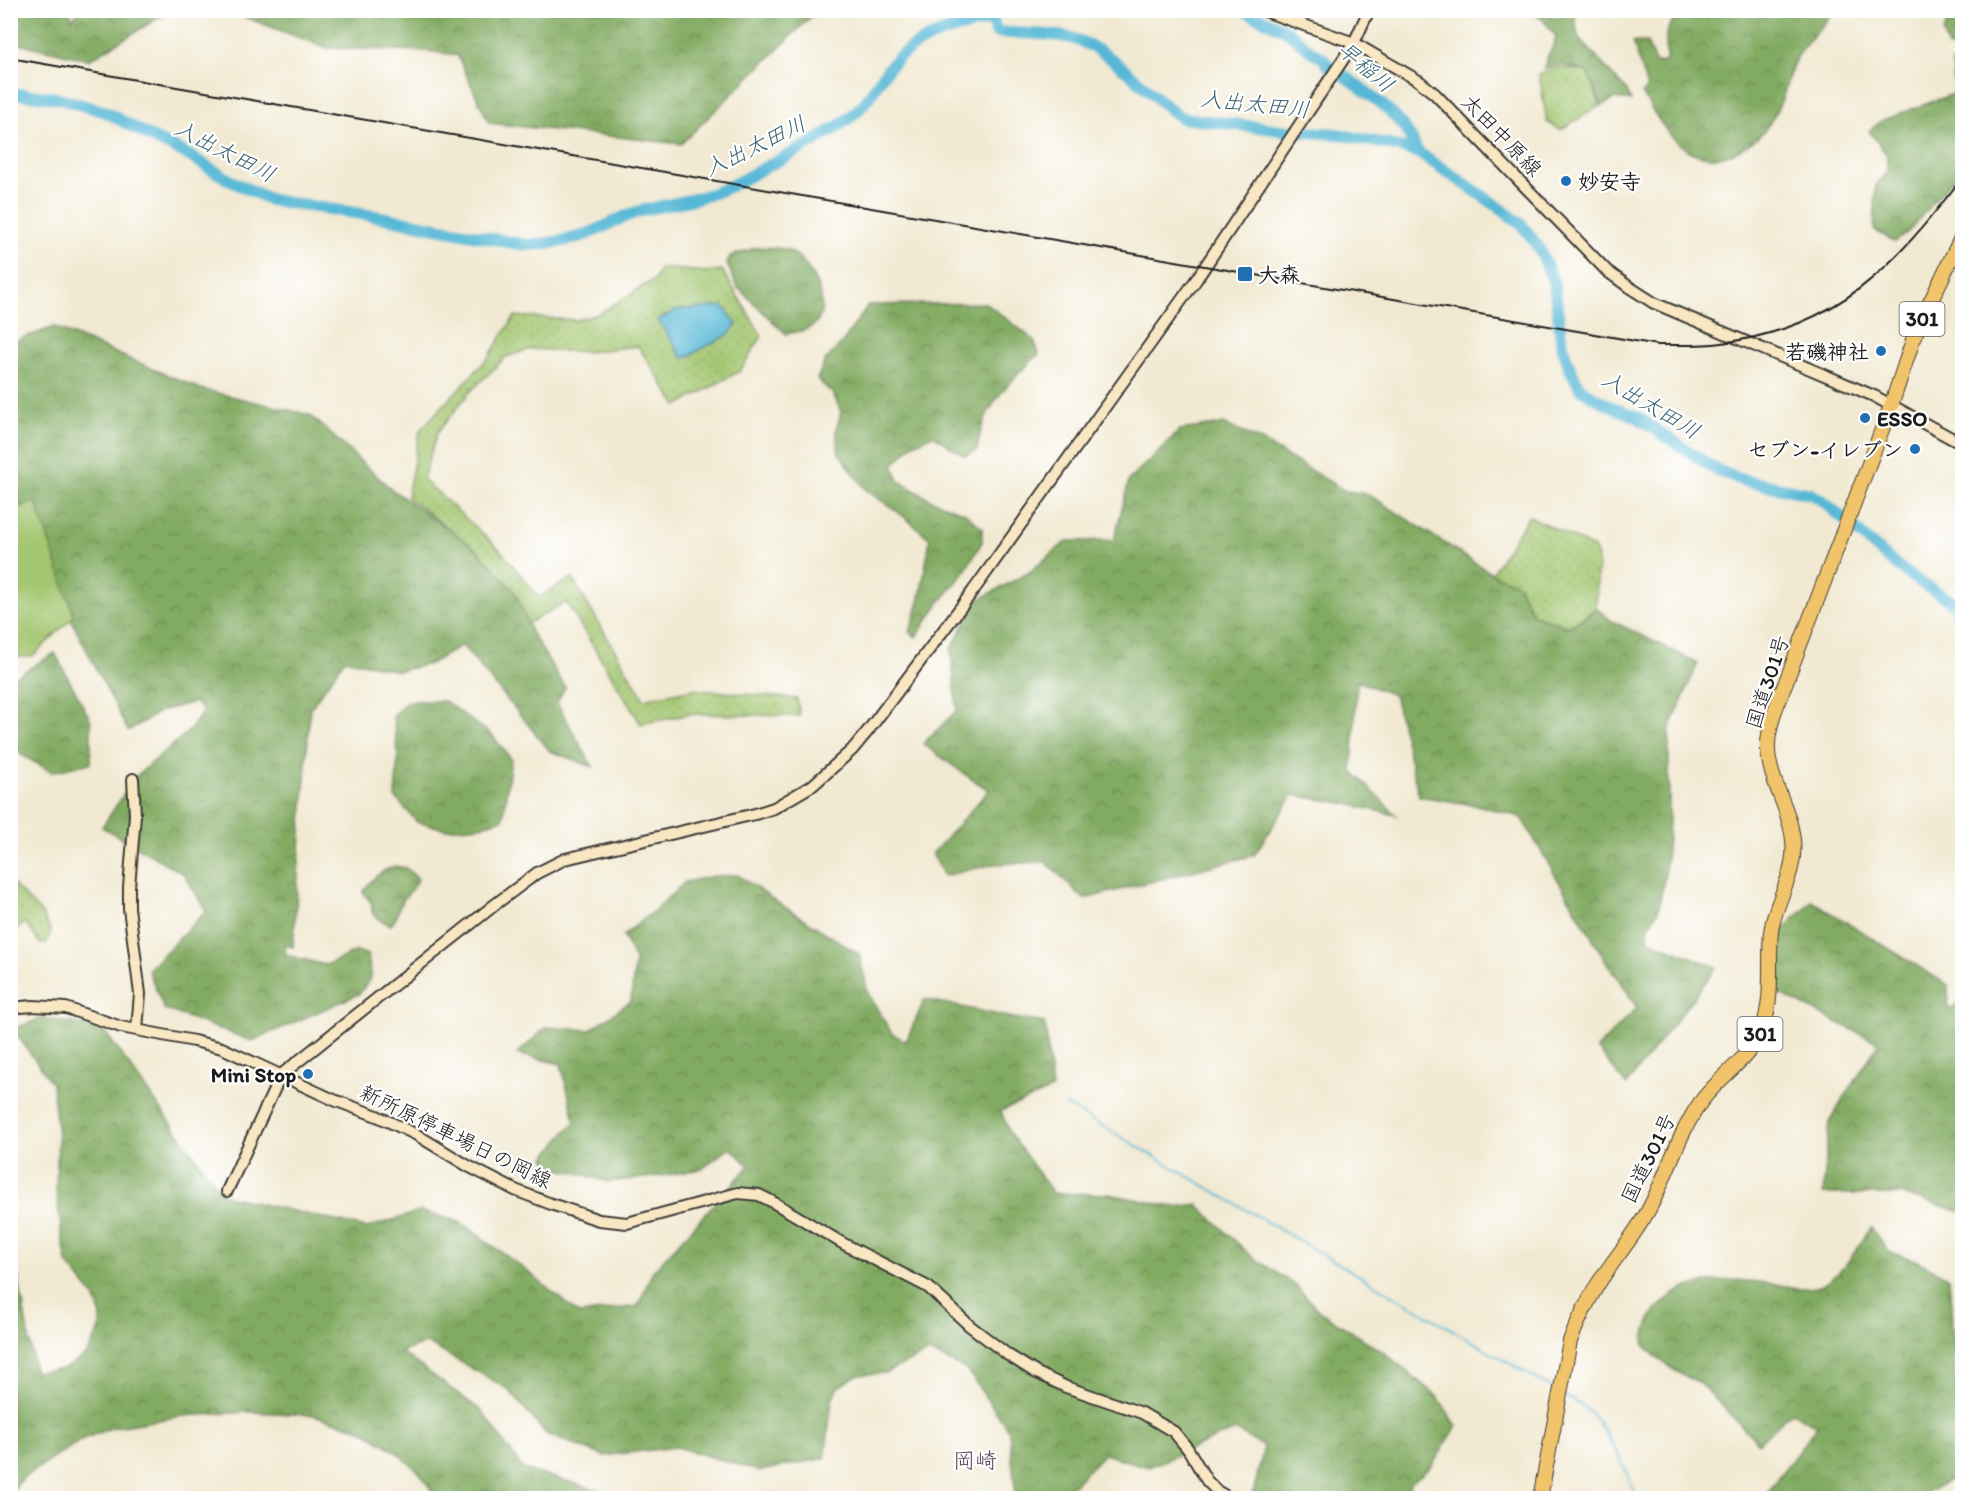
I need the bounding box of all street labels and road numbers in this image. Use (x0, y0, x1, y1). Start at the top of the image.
street label: 太田中原線 (1457, 89, 1547, 181)
road number: 301 (1900, 302, 1944, 336)
street label: 国道301号 (1740, 632, 1794, 732)
road number: 301 (1738, 1017, 1782, 1051)
street label: 新所原停車場日の岡線 (356, 1079, 556, 1193)
street label: 国道301号 (1615, 1109, 1681, 1207)

